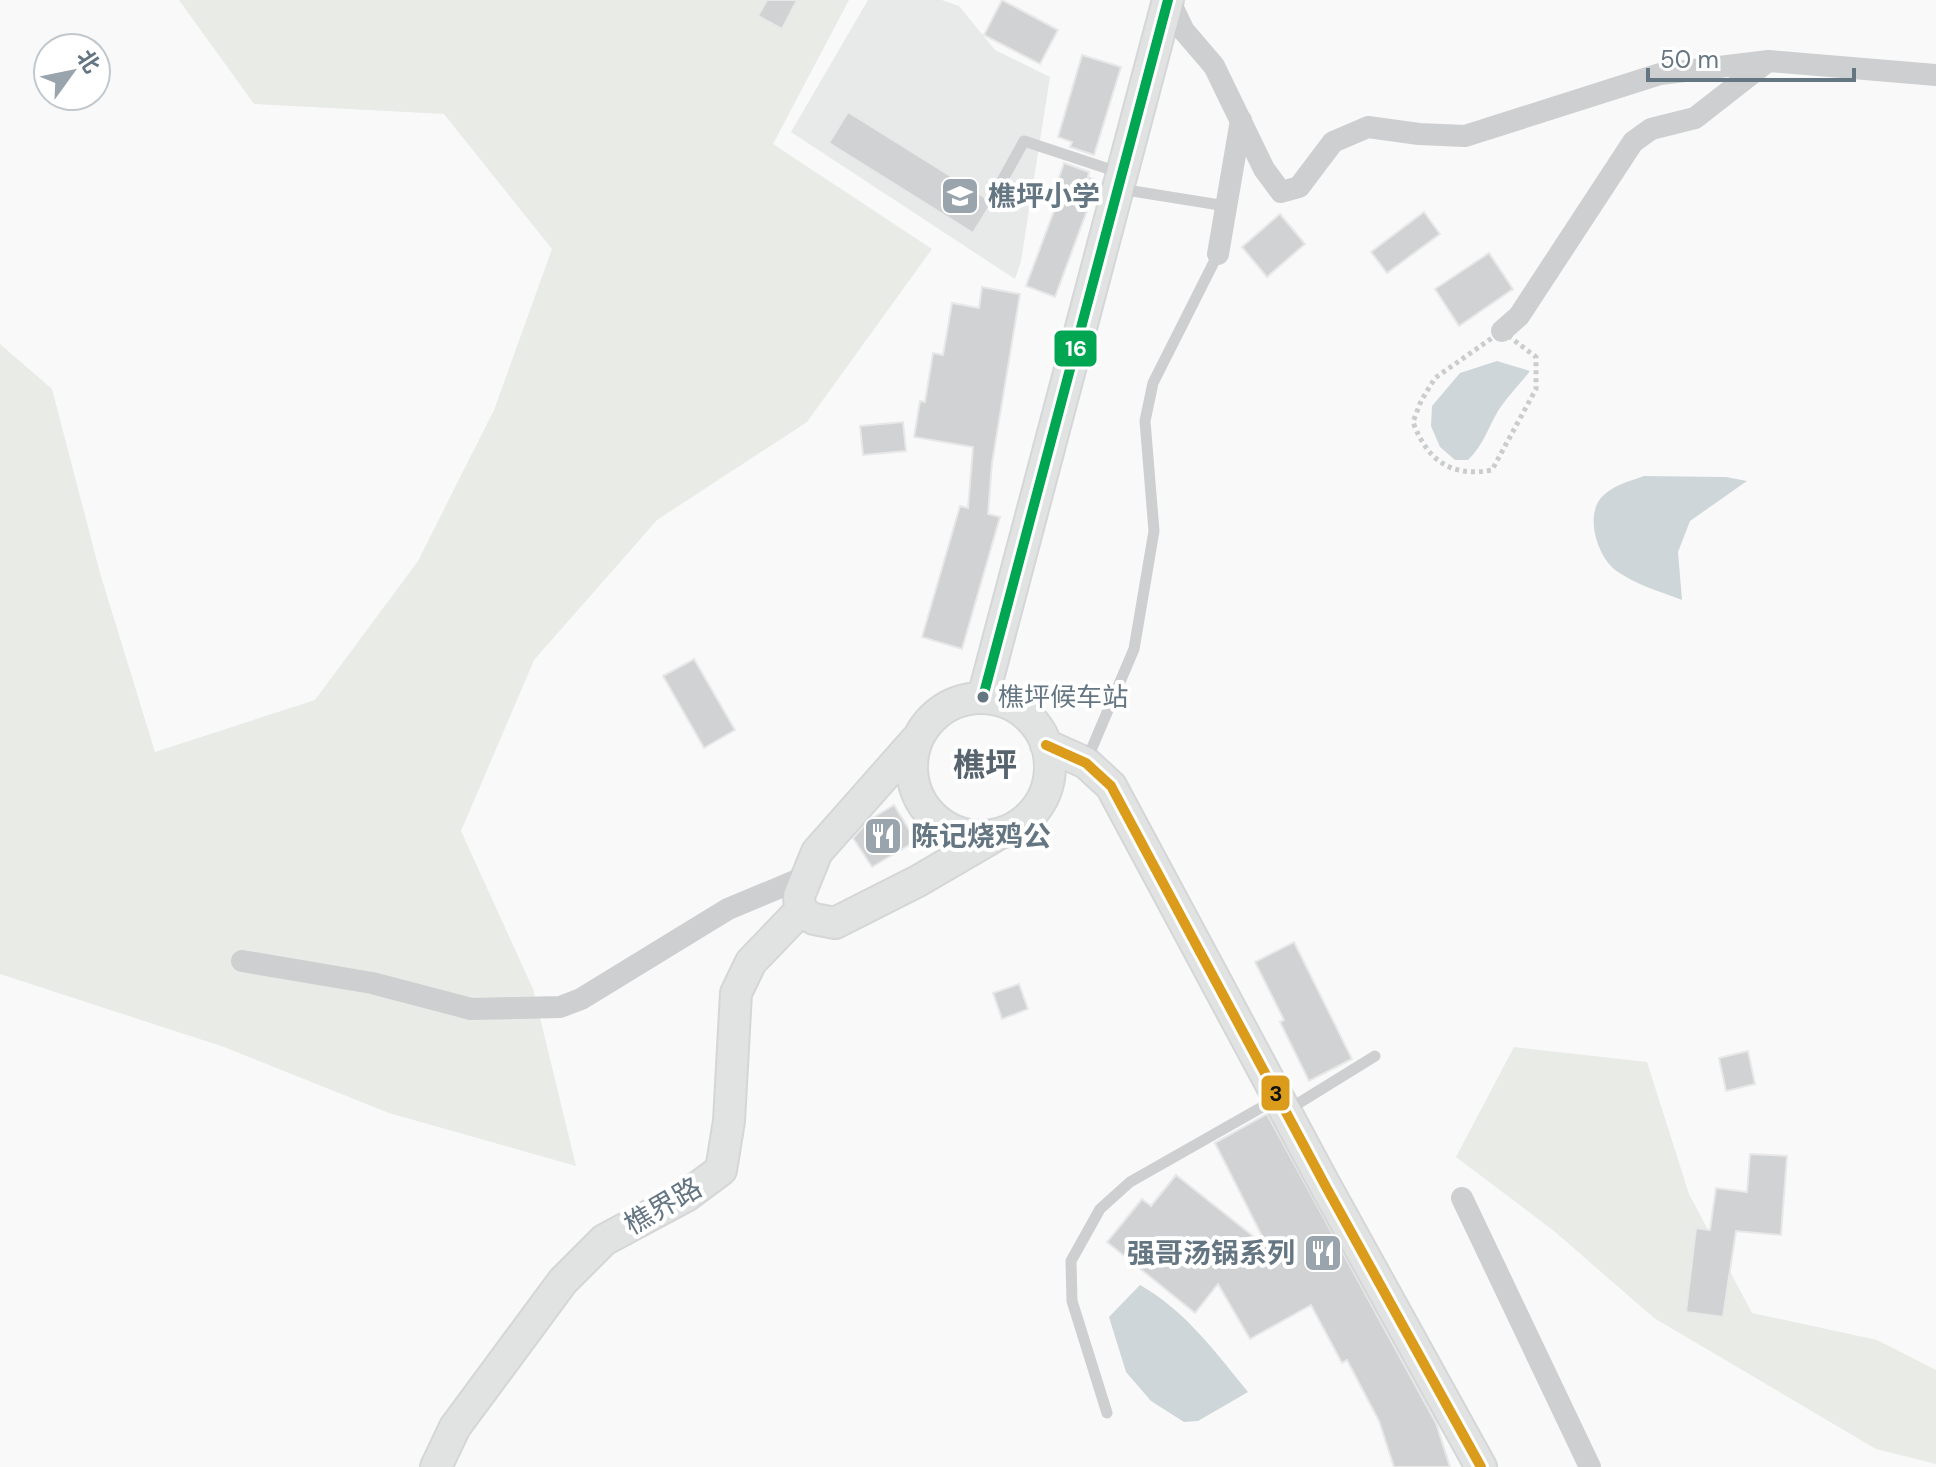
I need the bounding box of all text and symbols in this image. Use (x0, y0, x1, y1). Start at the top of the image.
north arrow (32, 32, 112, 112)
scale bar (1648, 32, 1854, 82)
text: 北 (70, 44, 107, 79)
text: 50 m (1660, 44, 1719, 75)
school or university icon: 樵坪小学 (939, 175, 981, 217)
place label: 樵坪小学 (988, 178, 1100, 215)
line badge: 16 (1053, 329, 1098, 368)
text: 16 (1065, 334, 1087, 363)
place label: 樵坪候车站 (998, 680, 1128, 714)
marker: 樵坪候车站 (975, 689, 991, 705)
district label: 樵坪 (953, 744, 1017, 786)
restaurant icon: 陈记烧鸡公 (862, 815, 904, 857)
place label: 陈记烧鸡公 (911, 818, 1051, 855)
line badge: 3 (1260, 1074, 1291, 1112)
text: 3 (1269, 1079, 1283, 1108)
street label: 樵界路 (617, 1169, 709, 1243)
restaurant icon: 强哥汤锅系列 (1302, 1232, 1344, 1274)
place label: 强哥汤锅系列 (1127, 1235, 1295, 1272)

